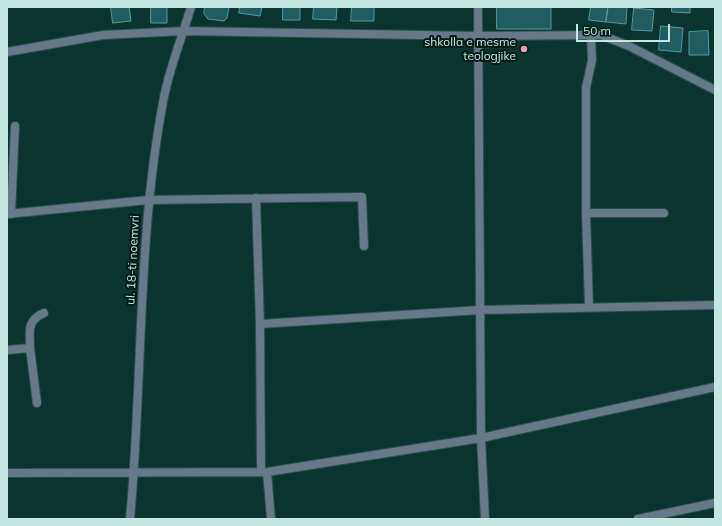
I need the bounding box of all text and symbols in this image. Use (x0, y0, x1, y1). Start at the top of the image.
scale bar (578, 16, 672, 42)
text: 50 m (583, 23, 611, 38)
place label: shkolla e mesme teologjike (424, 35, 516, 63)
marker: shkolla e mesme teologjike (519, 44, 529, 54)
street label: ul. 18-ti noemvri (123, 215, 143, 305)

